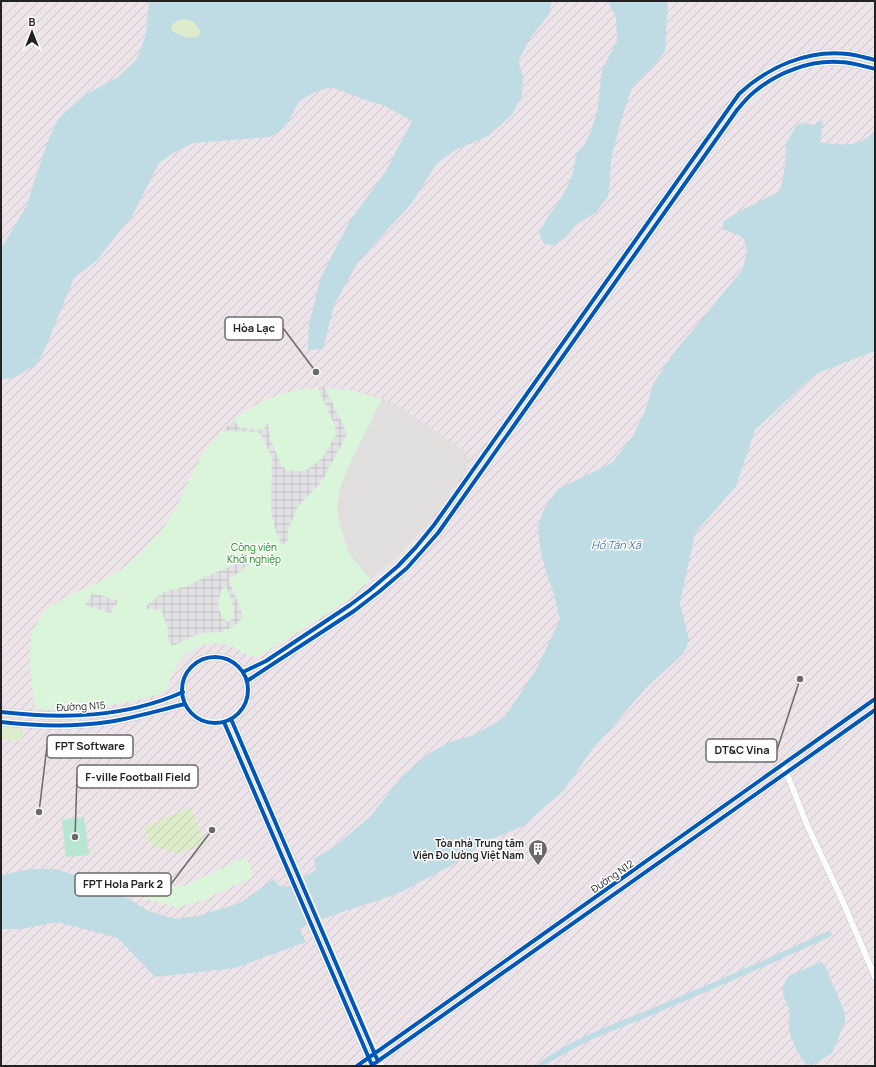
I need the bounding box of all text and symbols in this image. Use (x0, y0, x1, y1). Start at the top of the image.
north arrow (12, 12, 52, 52)
text: B (29, 14, 36, 29)
callout: Hòa Lạc (225, 317, 283, 340)
text: Hòa Lạc (233, 320, 275, 335)
water label: Hồ Tân Xã (591, 537, 642, 552)
park label: Công viên Khởi nghiệp (227, 540, 281, 566)
street label: Đường N15 (56, 698, 106, 714)
callout: FPT Software (47, 735, 133, 758)
text: FPT Software (55, 738, 125, 753)
callout: DT&C Vina (706, 739, 777, 762)
text: DT&C Vina (715, 742, 769, 757)
callout: F-ville Football Field (77, 765, 198, 788)
text: F-ville Football Field (85, 769, 191, 784)
place label: Tòa nhà Trung tâm Viện Đo lường Việt Nam (413, 836, 524, 862)
building icon: Tòa nhà Trung tâm Viện Đo lường Việt Nam (527, 838, 549, 866)
street label: Đường N12 (588, 856, 636, 896)
callout: FPT Hola Park 2 (75, 873, 171, 896)
text: FPT Hola Park 2 (83, 876, 163, 891)

